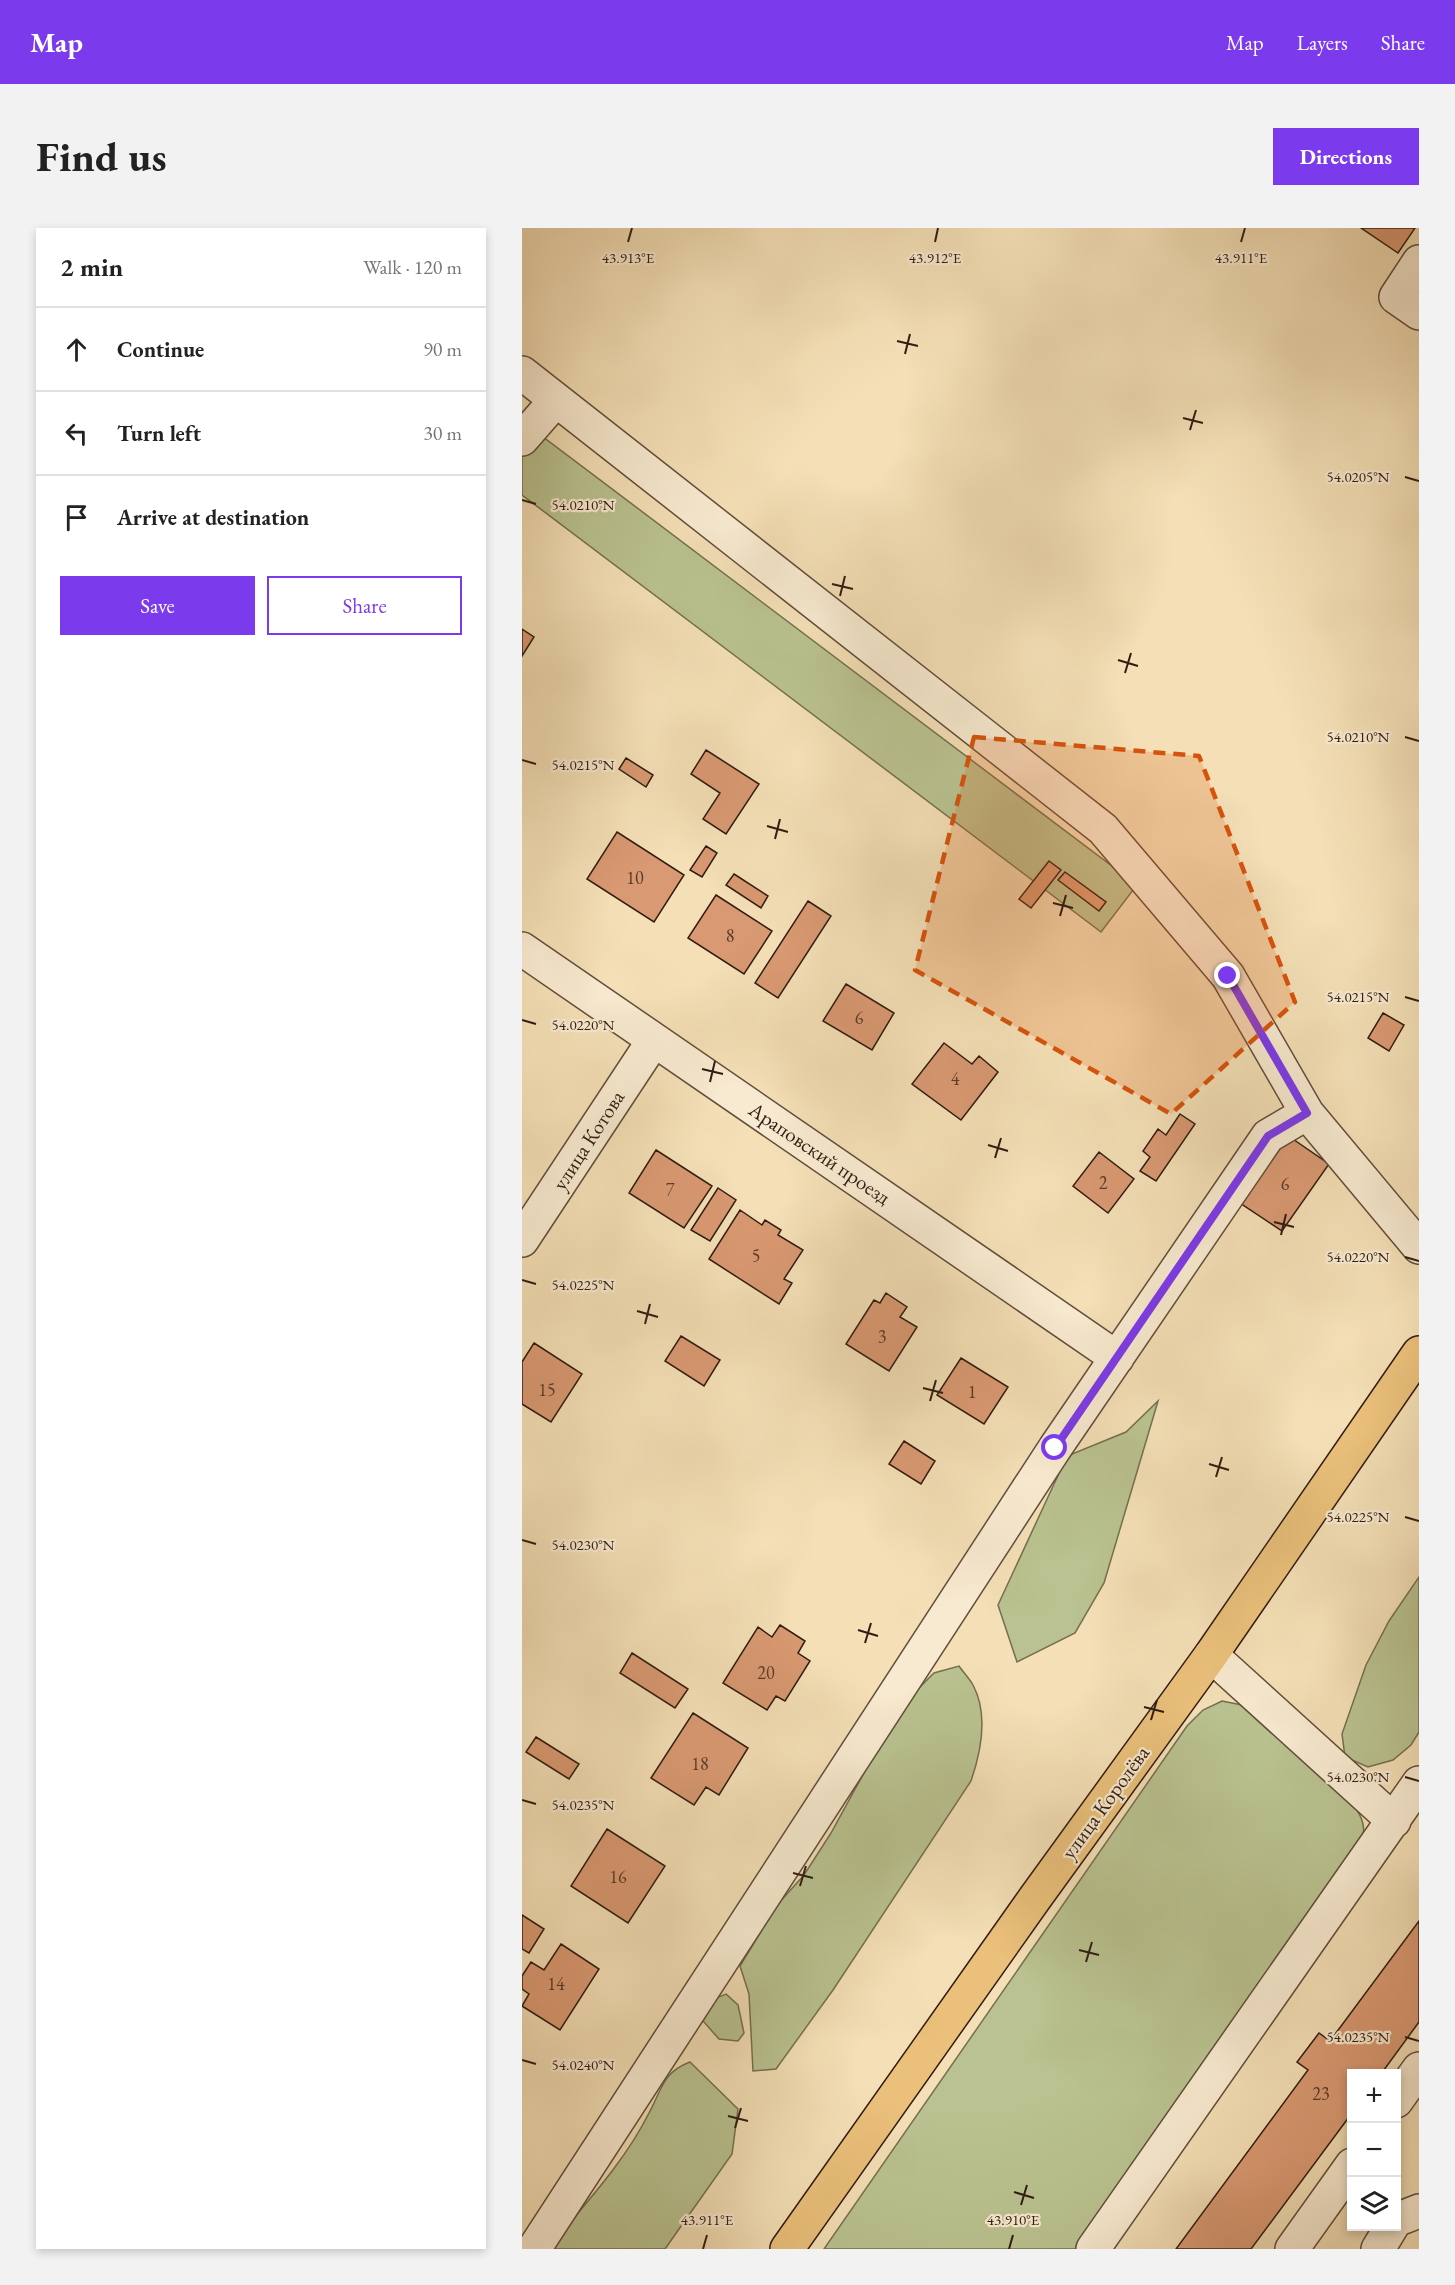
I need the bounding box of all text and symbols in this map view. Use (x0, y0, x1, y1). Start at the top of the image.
text: Map (30, 24, 83, 60)
text: Map (1226, 29, 1264, 56)
text: Layers (1297, 29, 1348, 56)
text: Share (1381, 29, 1425, 56)
button: Directions (1273, 128, 1419, 185)
text: Find us (36, 129, 167, 184)
text: 43.913°E (602, 248, 655, 267)
text: 43.912°E (909, 248, 962, 267)
text: 43.911°E (1215, 248, 1268, 267)
text: 2 min (60, 250, 123, 284)
text: Walk · 120 m (363, 254, 462, 280)
icon: ahead (60, 333, 93, 366)
text: Continue (117, 335, 204, 364)
text: 90 m (423, 336, 462, 362)
icon: left (60, 417, 93, 450)
text: Turn left (117, 419, 201, 448)
text: 30 m (423, 420, 462, 446)
text: 54.0205°N (1327, 467, 1390, 486)
text: 54.0210°N (552, 495, 615, 514)
icon: arrive (60, 501, 93, 534)
text: Arrive at destination (117, 503, 309, 532)
button: Save (60, 576, 255, 635)
button: Share (267, 576, 462, 635)
text: 54.0210°N (1327, 727, 1390, 746)
text: 54.0215°N (552, 755, 615, 774)
house number: 10 (626, 866, 644, 889)
house number: 8 (726, 924, 734, 947)
route end (1214, 962, 1240, 988)
text: 54.0215°N (1327, 987, 1390, 1006)
house number: 6 (855, 1006, 864, 1029)
text: 54.0220°N (552, 1015, 615, 1034)
house number: 4 (951, 1067, 960, 1090)
street label: улица Котова (546, 1085, 631, 1195)
street label: Араповский проезд (743, 1095, 896, 1211)
house number: 2 (1099, 1171, 1108, 1194)
house number: 6 (1281, 1172, 1290, 1195)
house number: 7 (666, 1178, 675, 1201)
house number: 5 (752, 1244, 760, 1267)
text: 54.0220°N (1327, 1247, 1390, 1266)
text: 54.0225°N (552, 1275, 615, 1294)
house number: 3 (878, 1325, 886, 1348)
house number: 15 (538, 1378, 556, 1401)
house number: 1 (968, 1380, 976, 1403)
route start (1041, 1434, 1067, 1460)
text: 54.0225°N (1327, 1507, 1390, 1526)
text: 54.0230°N (552, 1535, 615, 1554)
house number: 20 (757, 1661, 775, 1684)
street label: улица Королёва (1055, 1740, 1156, 1864)
house number: 18 (691, 1752, 709, 1775)
text: 54.0230°N (1327, 1767, 1390, 1786)
text: 54.0235°N (552, 1795, 615, 1814)
house number: 16 (609, 1865, 627, 1888)
house number: 14 (547, 1972, 565, 1995)
text: 54.0235°N (1327, 2027, 1390, 2046)
text: 54.0240°N (552, 2055, 615, 2074)
map controls (1347, 2069, 1401, 2231)
button: + (1347, 2069, 1401, 2123)
house number: 23 (1312, 2082, 1330, 2105)
button: − (1347, 2123, 1401, 2177)
button: layers (1347, 2177, 1401, 2231)
text: 43.911°E (681, 2210, 734, 2229)
text: 43.910°E (987, 2210, 1040, 2229)

